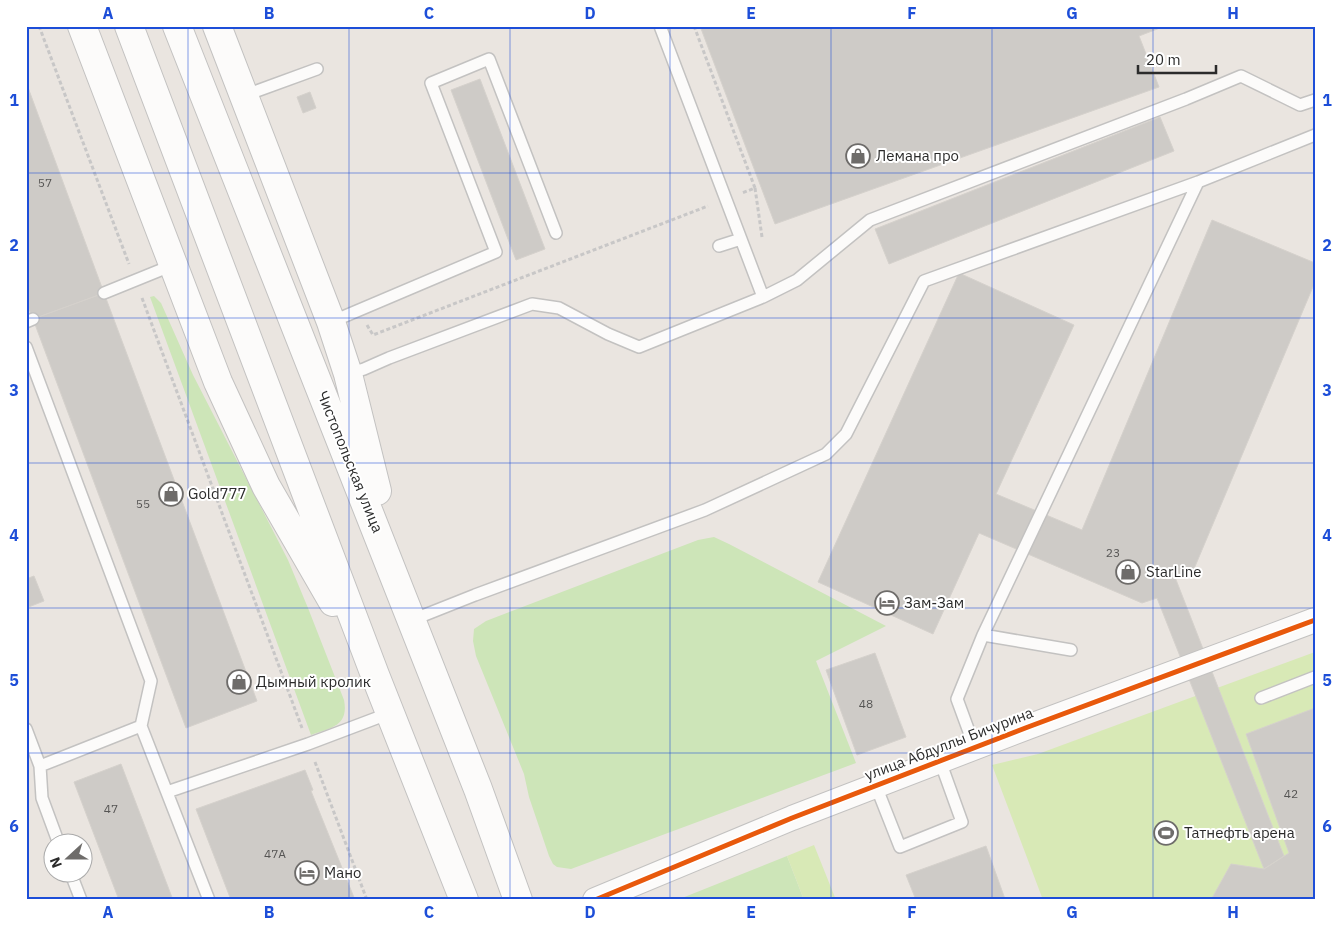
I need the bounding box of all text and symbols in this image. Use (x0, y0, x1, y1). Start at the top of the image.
text: A (103, 3, 114, 23)
text: B (264, 3, 275, 23)
text: C (424, 3, 434, 23)
text: D (584, 3, 596, 23)
text: E (746, 3, 756, 23)
text: F (907, 3, 917, 23)
text: G (1066, 3, 1078, 23)
text: H (1227, 3, 1239, 23)
scale bar (1138, 42, 1216, 74)
text: 20 m (1146, 50, 1181, 69)
text: 1 (9, 90, 19, 110)
text: 1 (1322, 90, 1332, 110)
shop icon: Лемана про (845, 143, 871, 169)
place label: Лемана про (876, 146, 959, 165)
house number: 57 (38, 175, 52, 190)
text: 2 (9, 235, 19, 255)
text: 2 (1322, 235, 1332, 255)
text: 3 (9, 380, 19, 400)
text: 3 (1322, 380, 1332, 400)
street label: Чистопольская улица (313, 388, 388, 536)
shop icon: Gold777 (158, 481, 184, 507)
place label: Gold777 (188, 484, 247, 503)
house number: 55 (136, 496, 150, 511)
text: 4 (9, 525, 19, 545)
text: 4 (1322, 525, 1332, 545)
house number: 23 (1106, 545, 1120, 560)
shop icon: StarLine (1115, 559, 1141, 585)
place label: StarLine (1146, 562, 1202, 581)
hotel icon: Зам-Зам (874, 590, 900, 616)
place label: Зам-Зам (904, 593, 964, 612)
shop icon: Дымный кролик (226, 669, 252, 695)
text: 5 (9, 670, 19, 690)
text: 5 (1322, 670, 1332, 690)
place label: Дымный кролик (256, 672, 371, 691)
house number: 48 (859, 696, 873, 711)
street label: улица Абдуллы Бичурина (862, 703, 1036, 784)
house number: 42 (1284, 786, 1298, 801)
house number: 47 (104, 801, 118, 816)
text: 6 (9, 816, 19, 836)
text: 6 (1322, 816, 1332, 836)
sports icon: Татнефть арена (1153, 820, 1179, 846)
place label: Татнефть арена (1184, 823, 1295, 842)
north arrow (42, 834, 92, 884)
house number: 47А (264, 846, 286, 861)
text: N (46, 855, 66, 871)
hotel icon: Мано (294, 860, 320, 886)
place label: Мано (324, 863, 361, 882)
text: A (103, 902, 114, 922)
text: B (264, 902, 275, 922)
text: C (424, 902, 434, 922)
text: D (584, 902, 596, 922)
text: E (746, 902, 756, 922)
text: F (907, 902, 917, 922)
text: G (1066, 902, 1078, 922)
text: H (1227, 902, 1239, 922)

